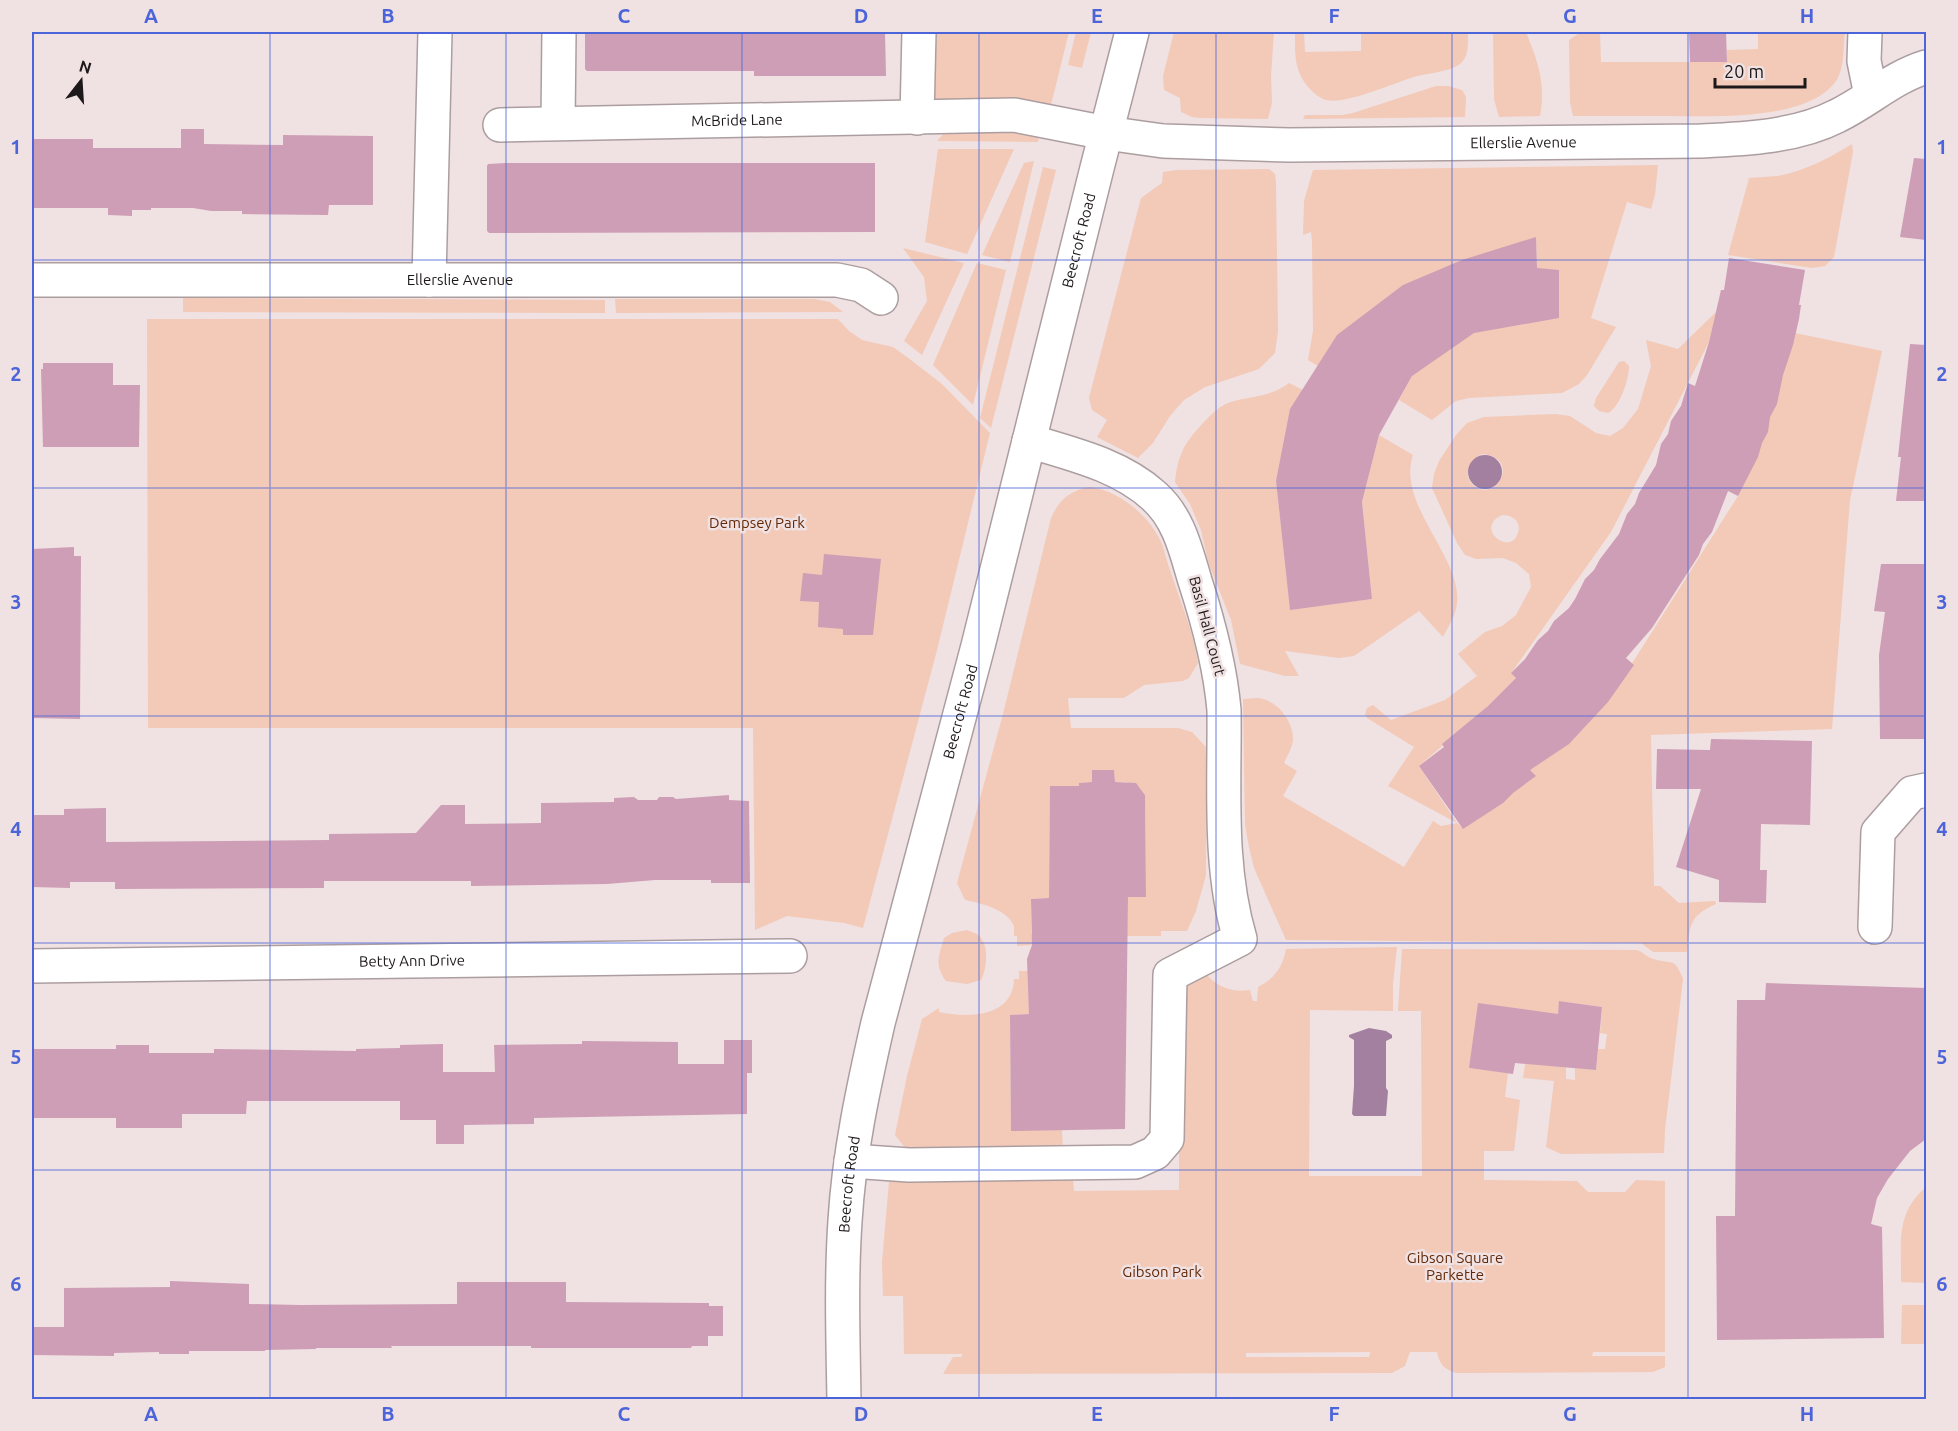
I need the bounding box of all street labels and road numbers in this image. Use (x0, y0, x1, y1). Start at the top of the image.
street label: McBride Lane (691, 111, 783, 129)
street label: Ellerslie Avenue (1470, 133, 1577, 151)
street label: Beecroft Road (1058, 191, 1098, 290)
street label: Ellerslie Avenue (407, 271, 513, 288)
street label: Basil Hall Court (1186, 574, 1229, 678)
street label: Beecroft Road (939, 662, 981, 761)
street label: Betty Ann Drive (359, 951, 465, 970)
street label: Beecroft Road (835, 1135, 863, 1233)

